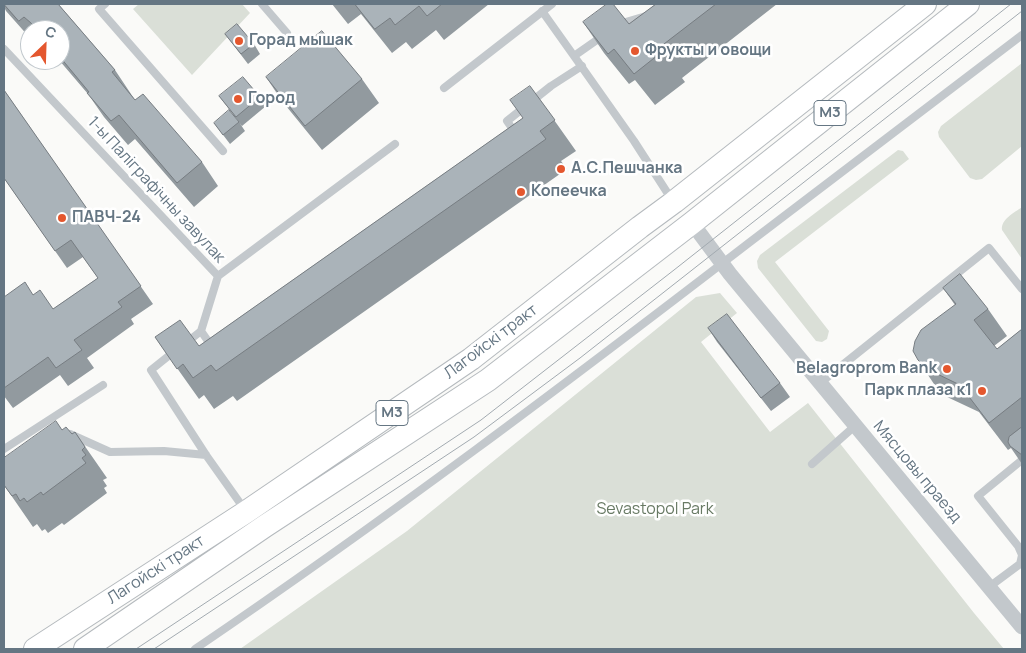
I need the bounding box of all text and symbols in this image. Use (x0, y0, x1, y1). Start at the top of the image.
north arrow (20, 20, 70, 70)
text: С (42, 21, 59, 43)
place label: Горад мышак (249, 31, 353, 51)
marker: Горад мышак (233, 35, 245, 47)
place label: Фрукты и овощи (645, 41, 771, 61)
marker: Фрукты и овощи (629, 45, 641, 57)
place label: Город (248, 89, 295, 109)
marker: Город (232, 93, 244, 105)
road number: М3 (814, 100, 846, 126)
street label: 1-ы Паліграфічны завулак (83, 113, 229, 267)
place label: А.С.Пешчанка (571, 159, 683, 179)
marker: А.С.Пешчанка (555, 163, 567, 175)
place label: Копеечка (531, 182, 607, 202)
marker: Копеечка (515, 186, 527, 198)
place label: ПАВЧ-24 (72, 208, 141, 228)
marker: ПАВЧ-24 (56, 212, 68, 224)
street label: Лагойскі тракт (440, 301, 542, 383)
place label: Belagroprom Bank (796, 359, 937, 379)
marker: Belagroprom Bank (941, 363, 953, 375)
place label: Парк плаза к1 (865, 381, 972, 401)
marker: Парк плаза к1 (976, 385, 988, 397)
road number: М3 (376, 400, 408, 426)
street label: Мясцовы праезд (869, 417, 965, 527)
park label: Sevastopol Park (596, 500, 714, 520)
street label: Лагойскі тракт (104, 531, 208, 609)

